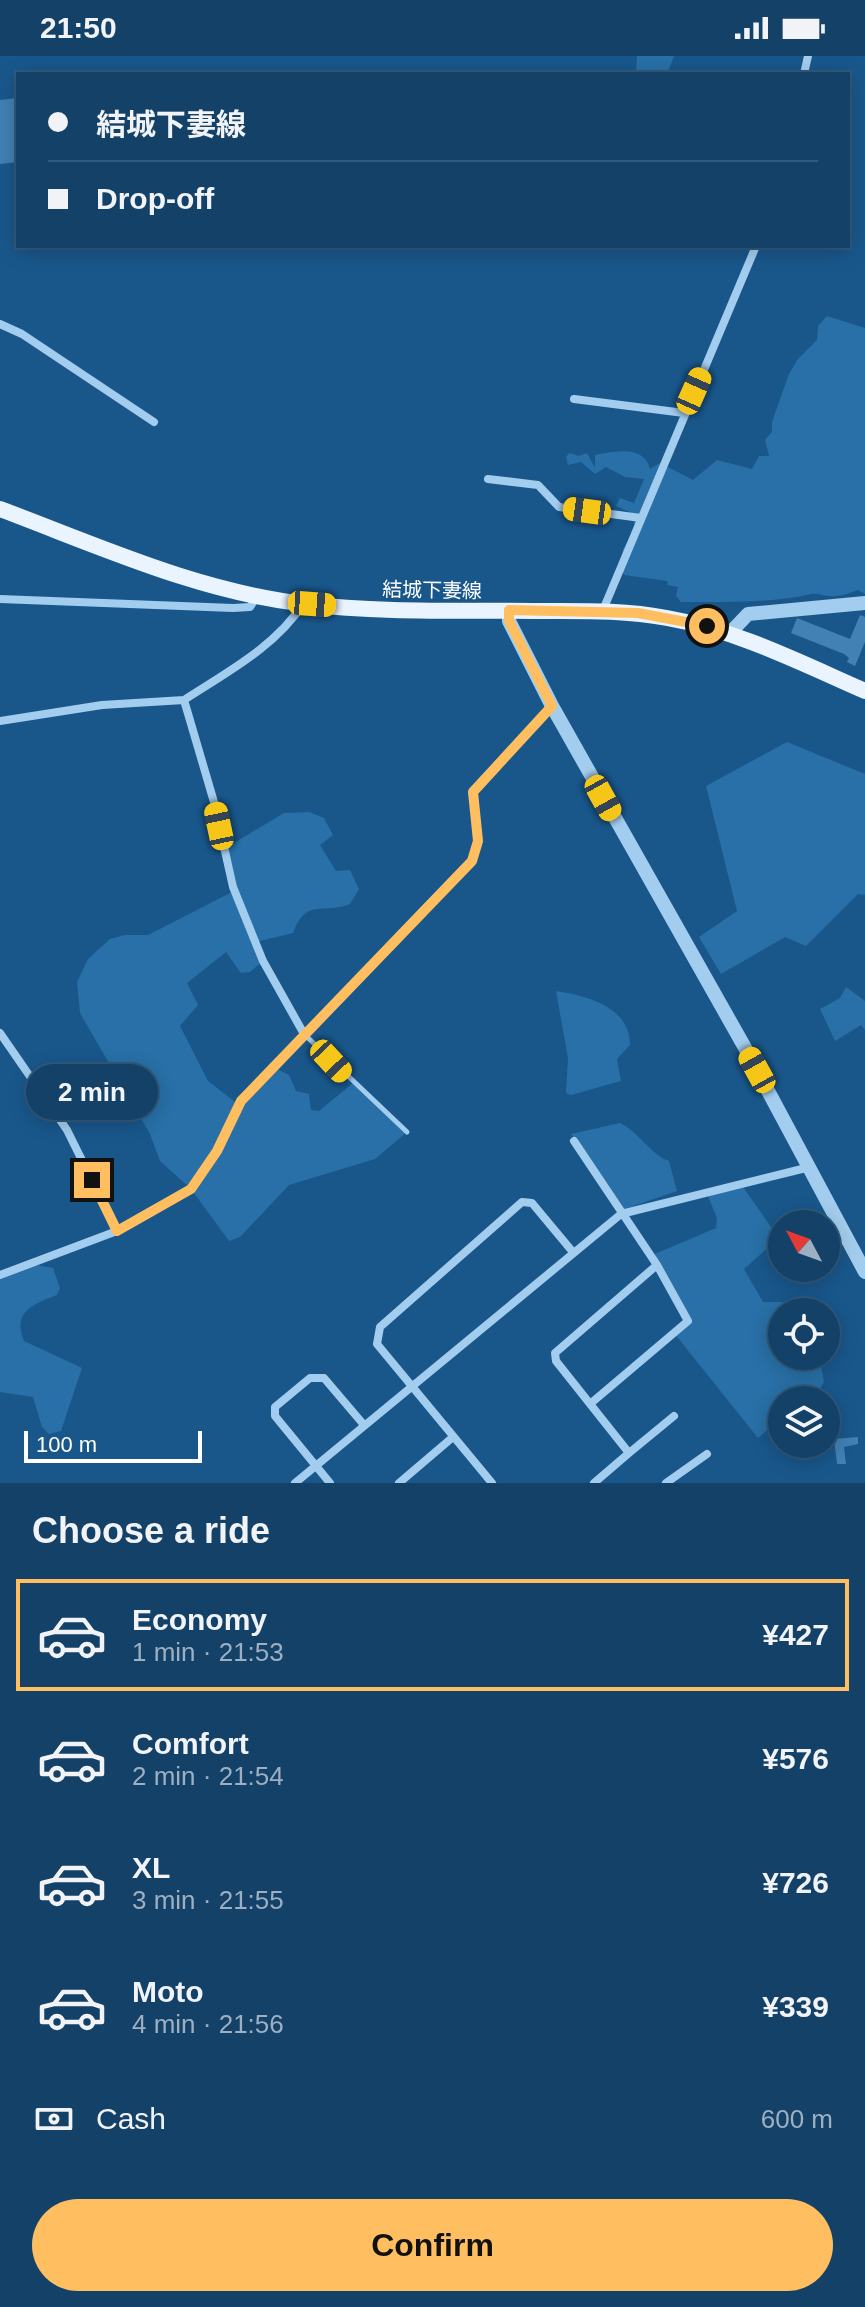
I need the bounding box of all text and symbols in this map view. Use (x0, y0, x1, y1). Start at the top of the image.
text: 21:50 (40, 11, 117, 44)
text: 結城下妻線 (96, 108, 246, 141)
text: Drop-off (96, 182, 214, 215)
car (673, 364, 715, 418)
car (562, 496, 612, 526)
street label: 結城下妻線 (382, 578, 482, 602)
car (287, 590, 337, 618)
route start (689, 608, 725, 644)
car (581, 771, 625, 825)
car (202, 800, 236, 852)
car (306, 1035, 356, 1087)
car (735, 1043, 779, 1097)
callout: 2 min (26, 1064, 158, 1120)
text: 2 min (58, 1077, 126, 1107)
route end (74, 1162, 110, 1198)
north arrow (768, 1210, 840, 1282)
map controls (768, 1210, 840, 1458)
button: locate (768, 1298, 840, 1370)
button: layers (768, 1386, 840, 1458)
scale bar (24, 1427, 202, 1463)
text: 100 m (36, 1432, 97, 1457)
text: Choose a ride (32, 1510, 270, 1551)
icon: car (36, 1599, 108, 1671)
text: Economy (132, 1603, 267, 1636)
text: ¥427 (762, 1618, 829, 1651)
text: 1 min · 21:53 (132, 1637, 284, 1667)
icon: car (36, 1723, 108, 1795)
text: Comfort (132, 1727, 249, 1760)
text: ¥576 (762, 1742, 829, 1775)
text: 2 min · 21:54 (132, 1761, 284, 1791)
icon: car (36, 1847, 108, 1919)
text: XL (132, 1851, 170, 1884)
text: ¥726 (762, 1866, 829, 1899)
text: 3 min · 21:55 (132, 1885, 284, 1915)
icon: car (36, 1971, 108, 2043)
text: Moto (132, 1975, 204, 2008)
text: ¥339 (762, 1990, 829, 2023)
text: 4 min · 21:56 (132, 2009, 284, 2039)
icon: cash (32, 2097, 76, 2141)
text: Cash (96, 2102, 166, 2135)
text: 600 m (761, 2104, 833, 2134)
button: Confirm (32, 2199, 833, 2291)

